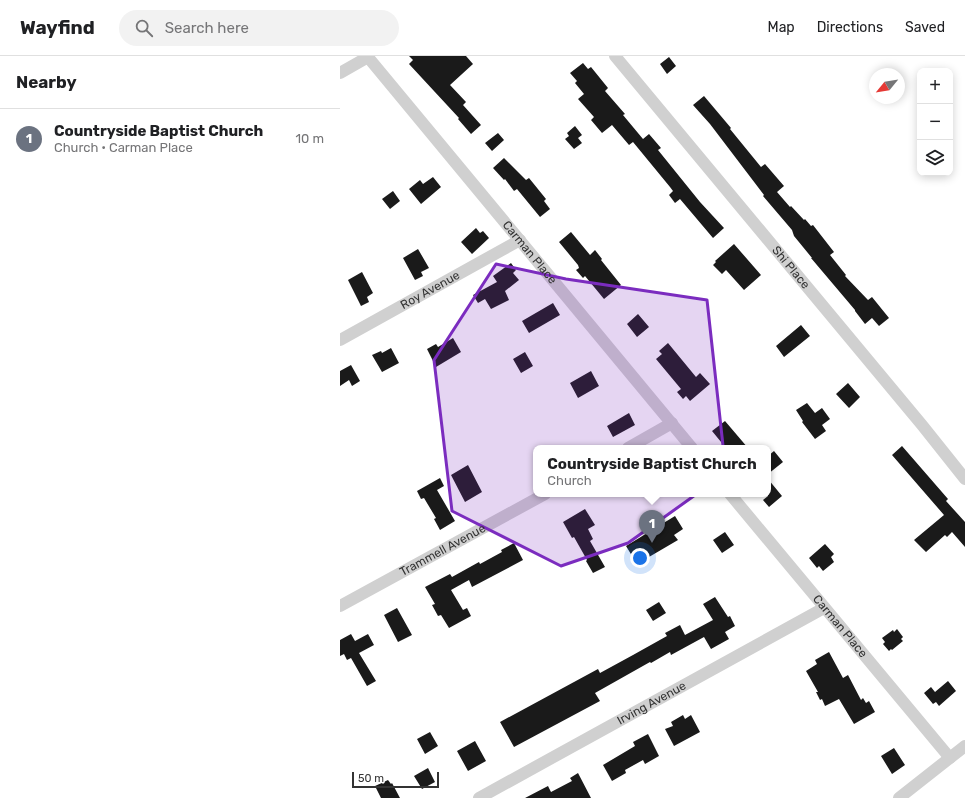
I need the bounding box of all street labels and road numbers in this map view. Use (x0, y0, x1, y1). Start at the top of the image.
street label: Carman Place (500, 218, 560, 287)
street label: Shi Place (769, 243, 813, 292)
street label: Roy Avenue (398, 268, 462, 312)
street label: Trammell Avenue (397, 521, 488, 579)
street label: Carman Place (810, 592, 870, 661)
street label: Irving Avenue (615, 678, 689, 728)

